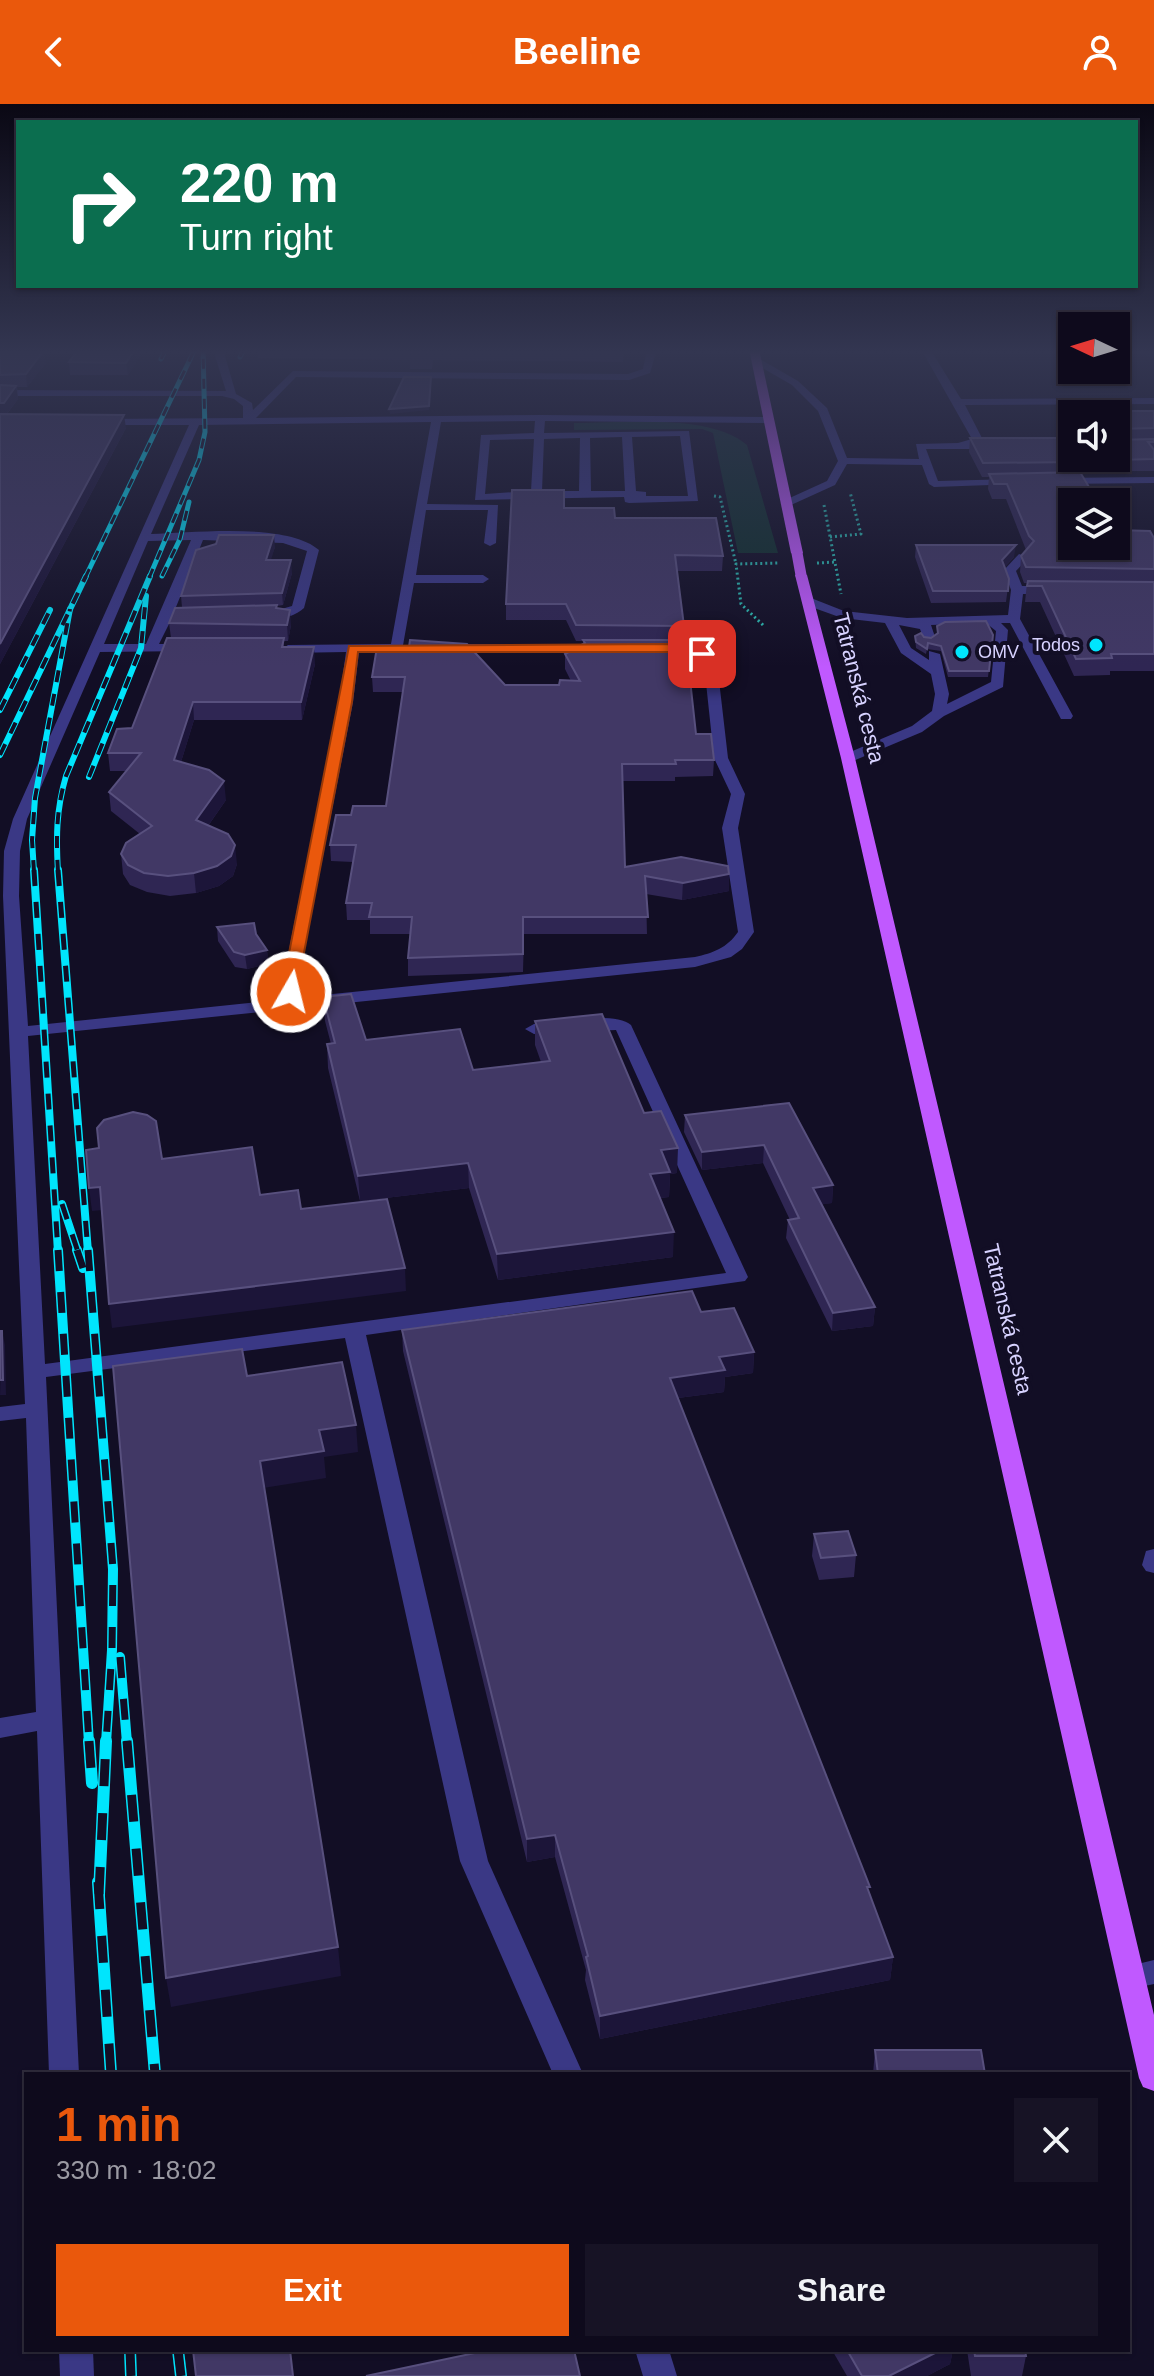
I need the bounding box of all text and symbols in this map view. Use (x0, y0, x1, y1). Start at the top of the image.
icon: back (32, 30, 76, 74)
icon: person (1078, 30, 1122, 74)
text: Beeline (513, 31, 641, 72)
text: 220 m (180, 151, 339, 214)
icon: right (48, 152, 152, 256)
text: Turn right (180, 217, 333, 258)
north arrow (1058, 312, 1130, 384)
map controls (1058, 312, 1130, 560)
button: sound (1058, 400, 1130, 472)
button: layers (1058, 488, 1130, 560)
street label: Tatranská cesta (828, 610, 890, 767)
pin (668, 620, 736, 688)
icon: arrive (680, 632, 724, 676)
place label: Todos (1032, 635, 1080, 655)
marker: Todos (1087, 636, 1105, 654)
place label: OMV (978, 642, 1019, 662)
marker: OMV (953, 643, 971, 661)
position arrow (249, 950, 333, 1034)
street label: Tatranská cesta (978, 1241, 1038, 1398)
text: 1 min (56, 2098, 181, 2151)
button: close (1014, 2098, 1098, 2182)
text: 330 m · 18:02 (56, 2155, 216, 2185)
button: Exit (56, 2244, 569, 2336)
button: Share (585, 2244, 1098, 2336)

